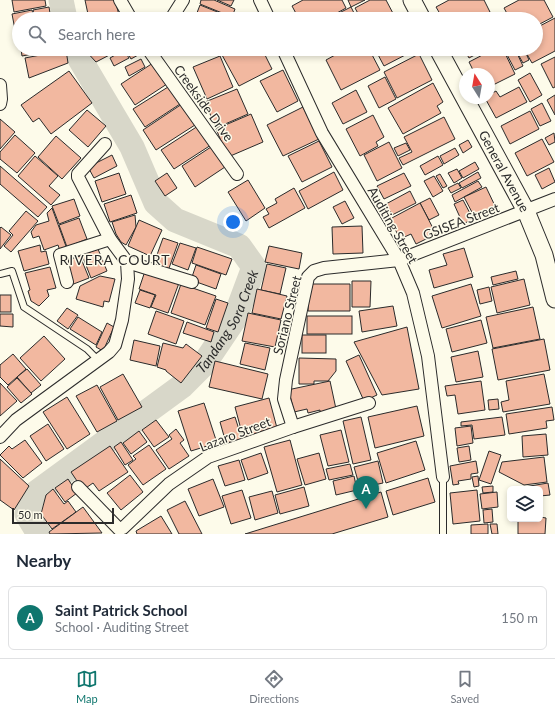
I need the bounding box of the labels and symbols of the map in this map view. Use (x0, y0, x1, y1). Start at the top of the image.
street label: Creekside Drive (171, 62, 237, 144)
north arrow (459, 68, 495, 104)
street label: General Avenue (476, 128, 533, 215)
street label: Auditing Street (365, 184, 422, 266)
street label: GSISEA Street (420, 199, 502, 243)
your location (223, 212, 243, 232)
district label: RIVERA COURT (60, 251, 171, 268)
water label: Tandang Sora Creek (192, 267, 261, 376)
street label: Soriano Street (269, 274, 305, 356)
street label: Lazaro Street (197, 413, 273, 455)
pin: A (353, 476, 379, 509)
scale bar (12, 506, 114, 525)

